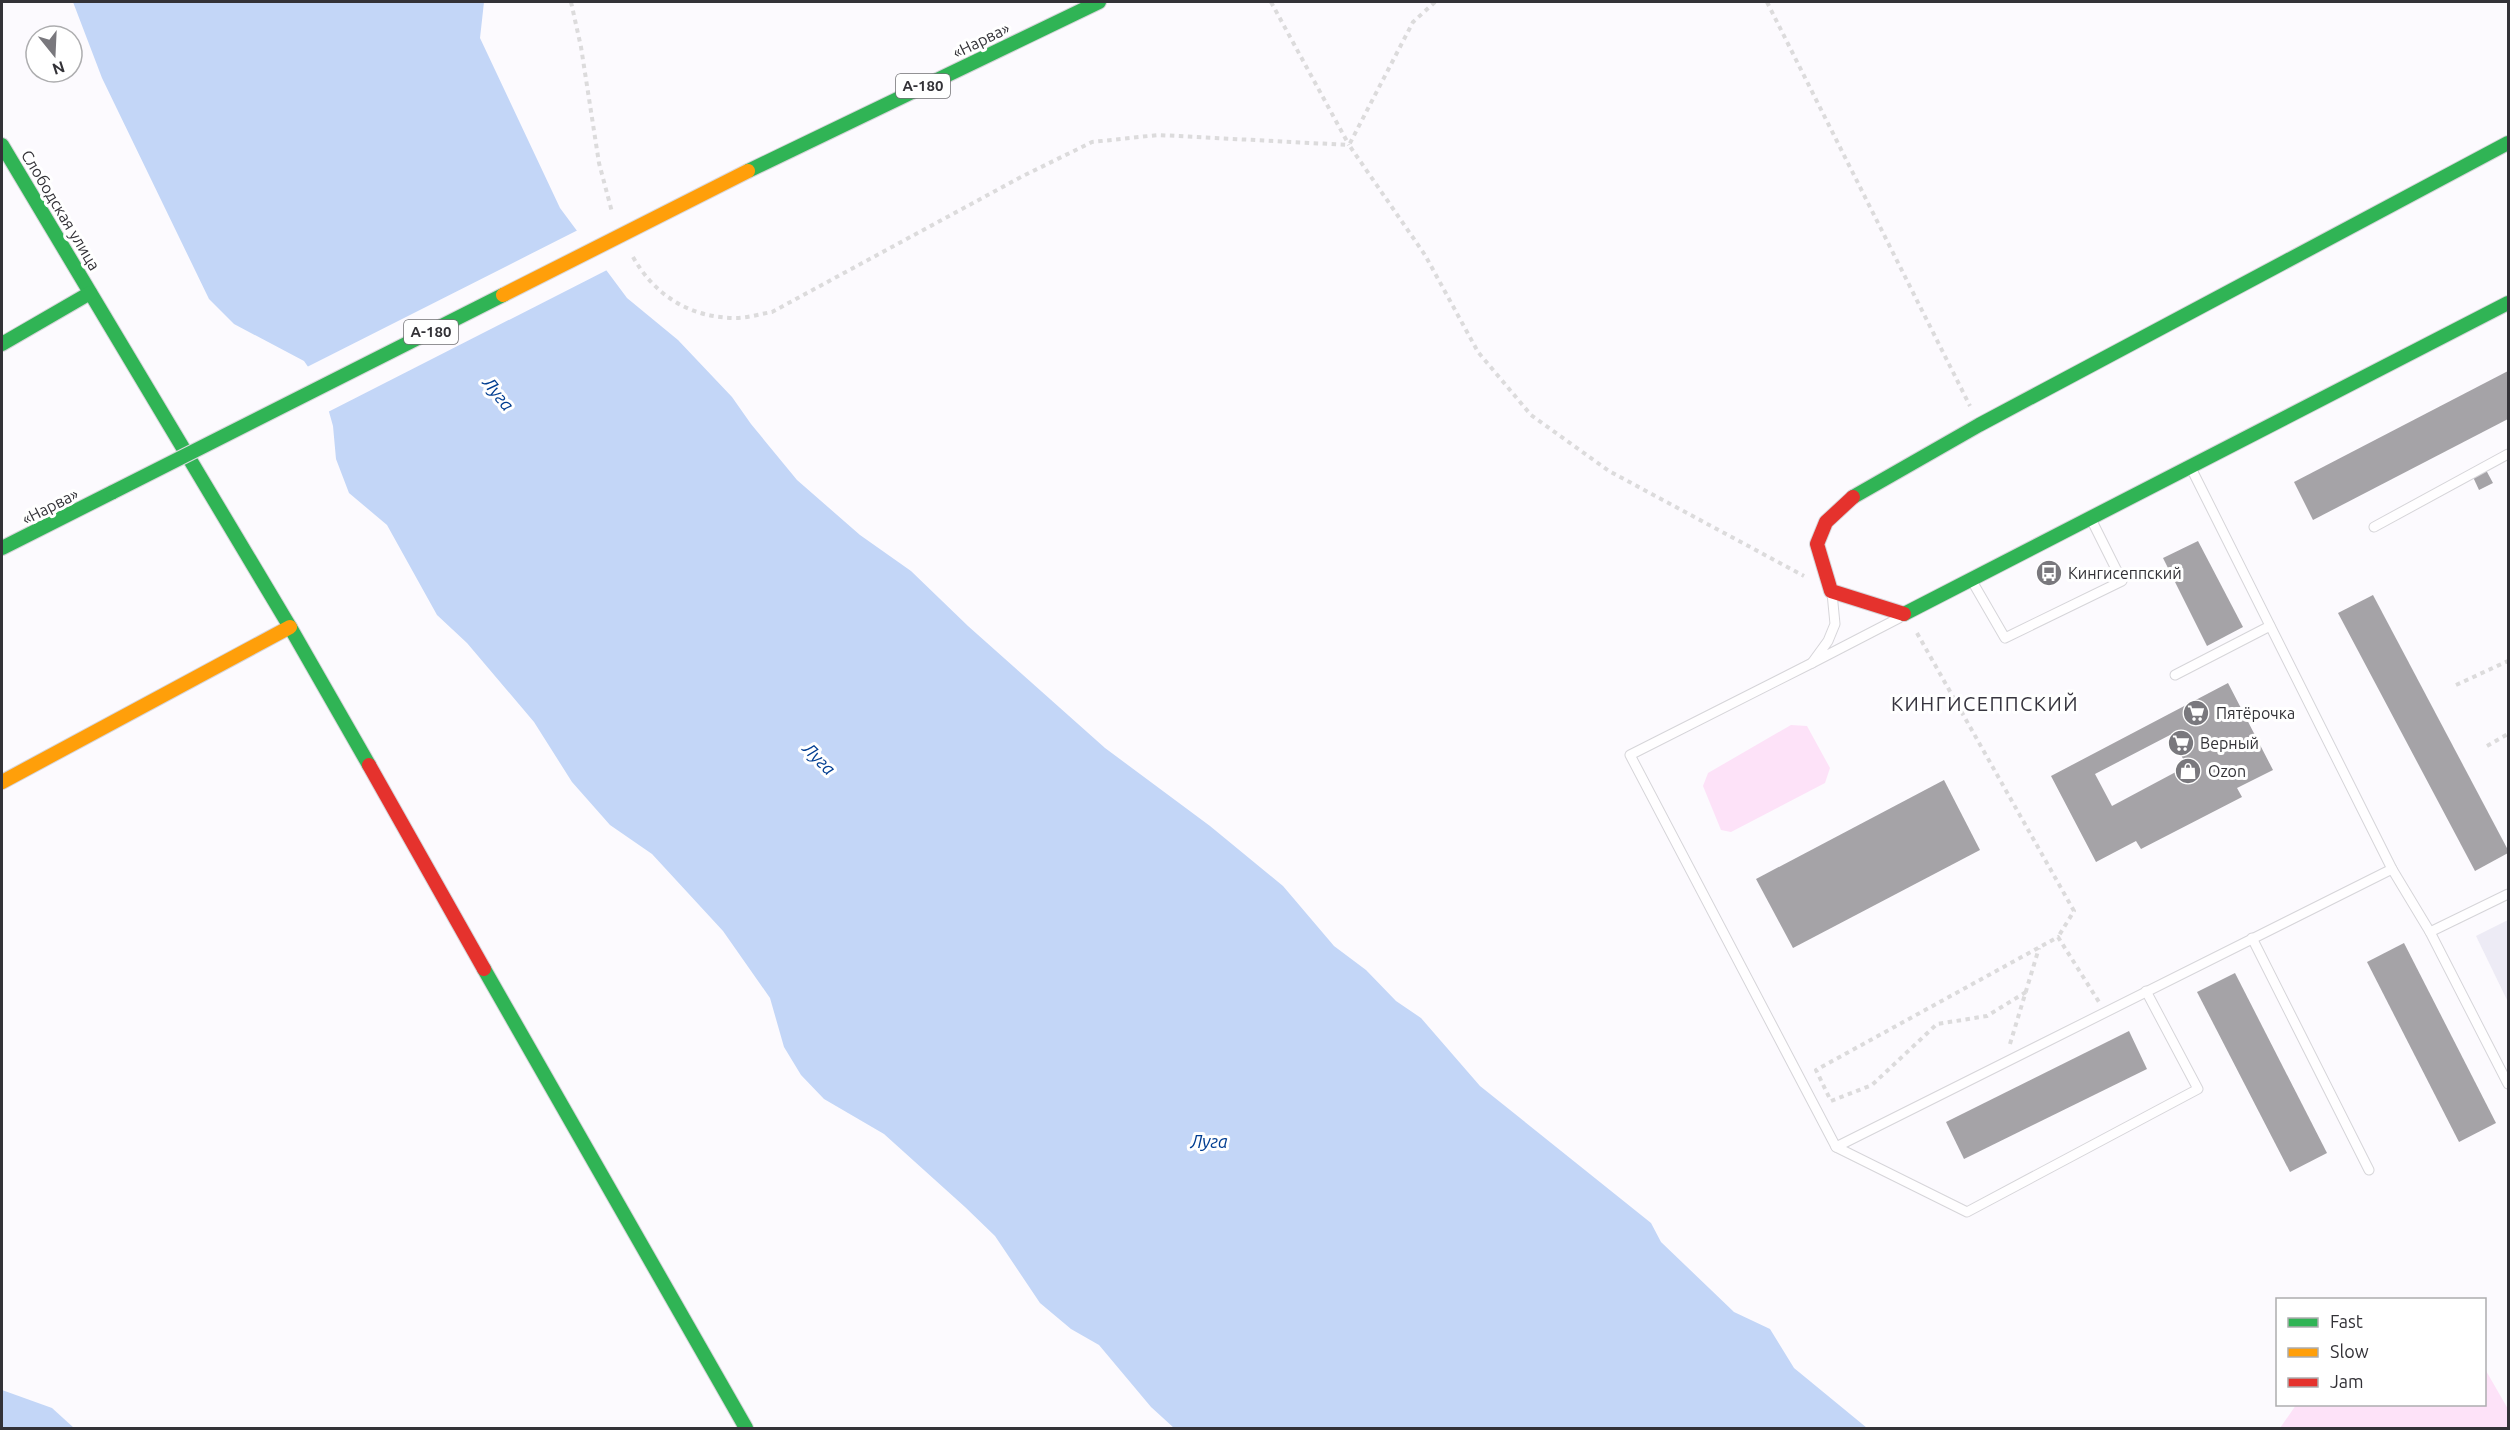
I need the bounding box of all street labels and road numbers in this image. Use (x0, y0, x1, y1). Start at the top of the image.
street label: «Нарва» (950, 19, 1012, 61)
road number: А-180 (896, 74, 950, 98)
street label: Слободская улица (18, 147, 104, 273)
road number: А-180 (404, 320, 458, 344)
street label: «Нарва» (19, 484, 81, 528)

